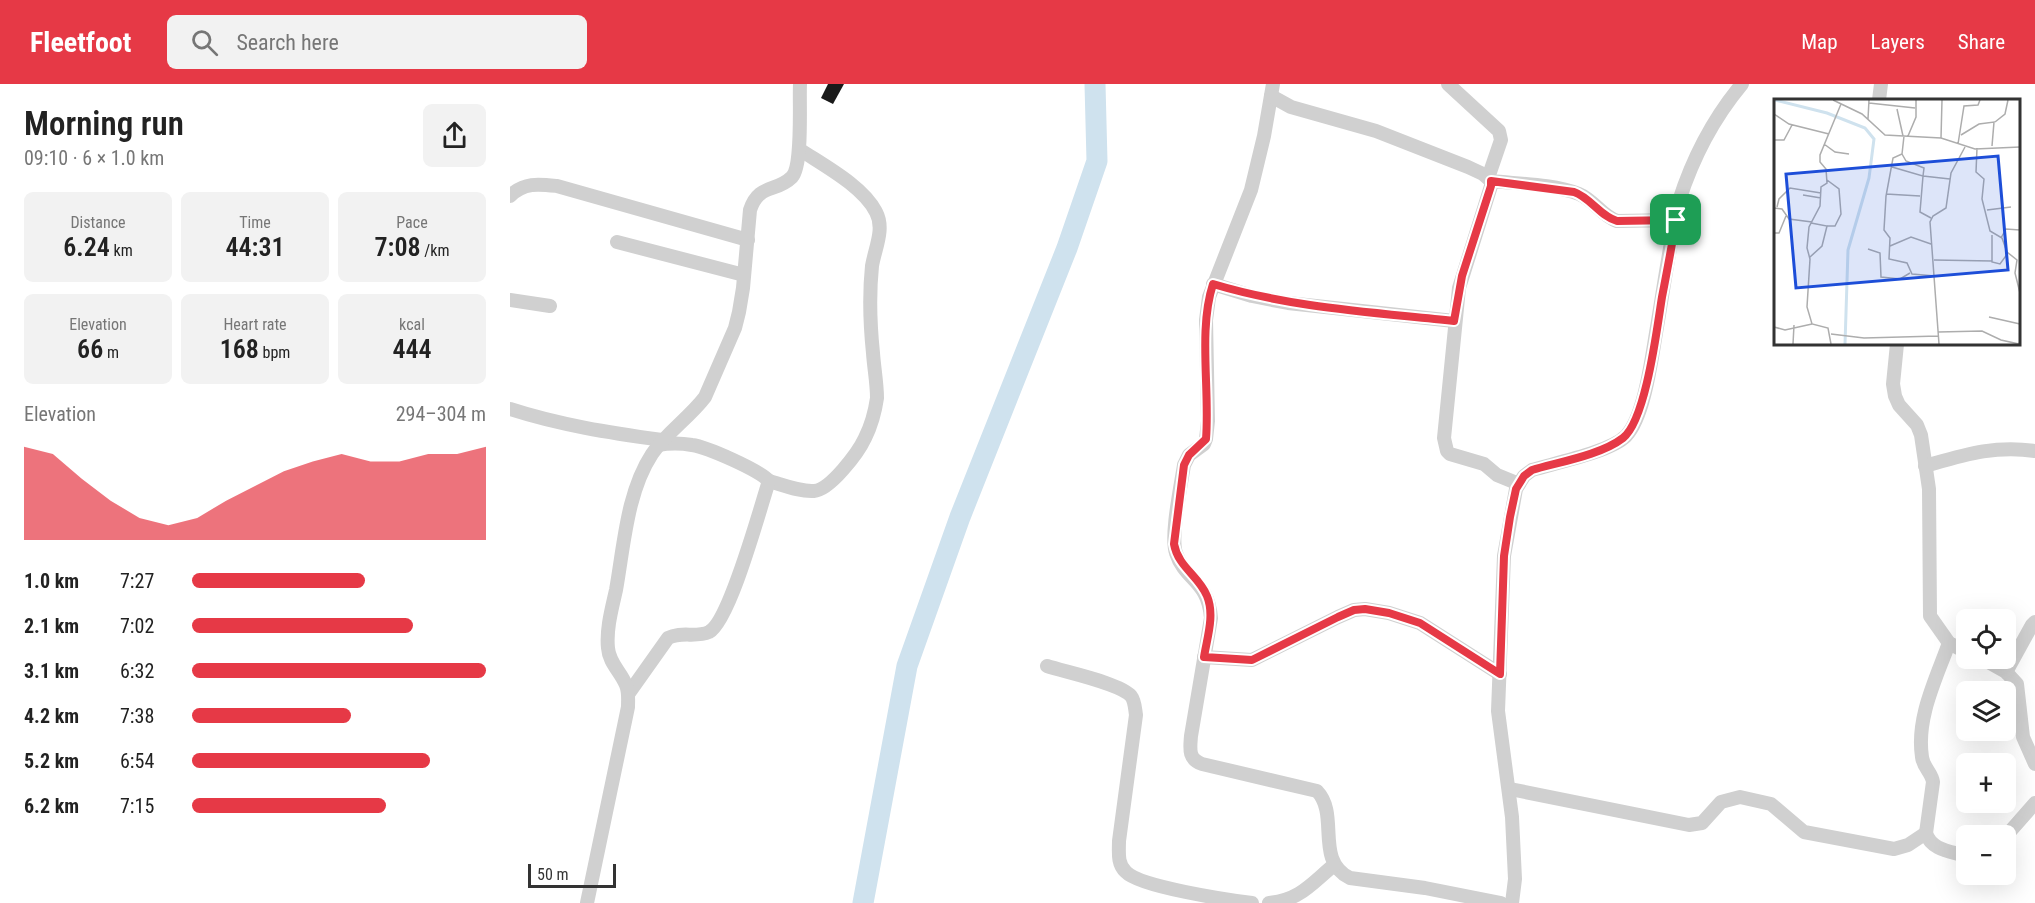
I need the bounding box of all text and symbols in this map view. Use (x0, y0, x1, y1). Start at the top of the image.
search box (167, 15, 587, 69)
text: Fleetfoot (30, 26, 131, 59)
icon: search (188, 26, 221, 59)
text: Search here (236, 30, 339, 55)
text: Map (1801, 30, 1838, 54)
text: Layers (1871, 30, 1925, 54)
text: Share (1958, 30, 2005, 54)
inset map (1774, 99, 2020, 345)
text: Morning run (24, 104, 184, 143)
button: share (423, 104, 486, 167)
text: 09:10 · 6 × 1.0 km (24, 146, 164, 170)
pin (1650, 194, 1701, 245)
icon: arrive (1659, 203, 1692, 236)
text: Distance (70, 213, 126, 232)
text: Time (239, 213, 271, 232)
text: Pace (396, 213, 428, 232)
text: 6.24 (63, 232, 110, 262)
text: 44:31 (225, 232, 285, 262)
text: 7:08 (375, 232, 421, 262)
text: km (110, 241, 133, 260)
text: /km (421, 241, 449, 260)
text: Elevation (69, 315, 127, 334)
text: Heart rate (223, 315, 287, 334)
text: kcal (399, 315, 425, 334)
text: 66 (77, 334, 103, 364)
text: 168 (220, 334, 259, 364)
text: 444 (392, 334, 432, 364)
text: m (103, 343, 119, 362)
text: bpm (259, 343, 290, 362)
text: Elevation (24, 402, 96, 426)
text: 294–304 m (396, 402, 486, 426)
text: 1.0 km (24, 569, 79, 593)
text: 7:27 (120, 569, 154, 593)
map controls (1956, 609, 2016, 885)
button: locate (1956, 609, 2016, 669)
text: 2.1 km (24, 614, 79, 638)
text: 7:02 (120, 614, 154, 638)
text: 3.1 km (24, 659, 79, 683)
text: 6:32 (120, 659, 154, 683)
button: layers (1956, 681, 2016, 741)
text: 4.2 km (24, 704, 79, 728)
text: 7:38 (120, 704, 154, 728)
text: 5.2 km (24, 749, 79, 773)
text: 6:54 (120, 749, 154, 773)
button: + (1956, 753, 2016, 813)
text: 6.2 km (24, 794, 79, 818)
text: 7:15 (120, 794, 154, 818)
button: − (1956, 825, 2016, 885)
scale bar (528, 861, 616, 888)
text: 50 m (537, 865, 569, 884)

